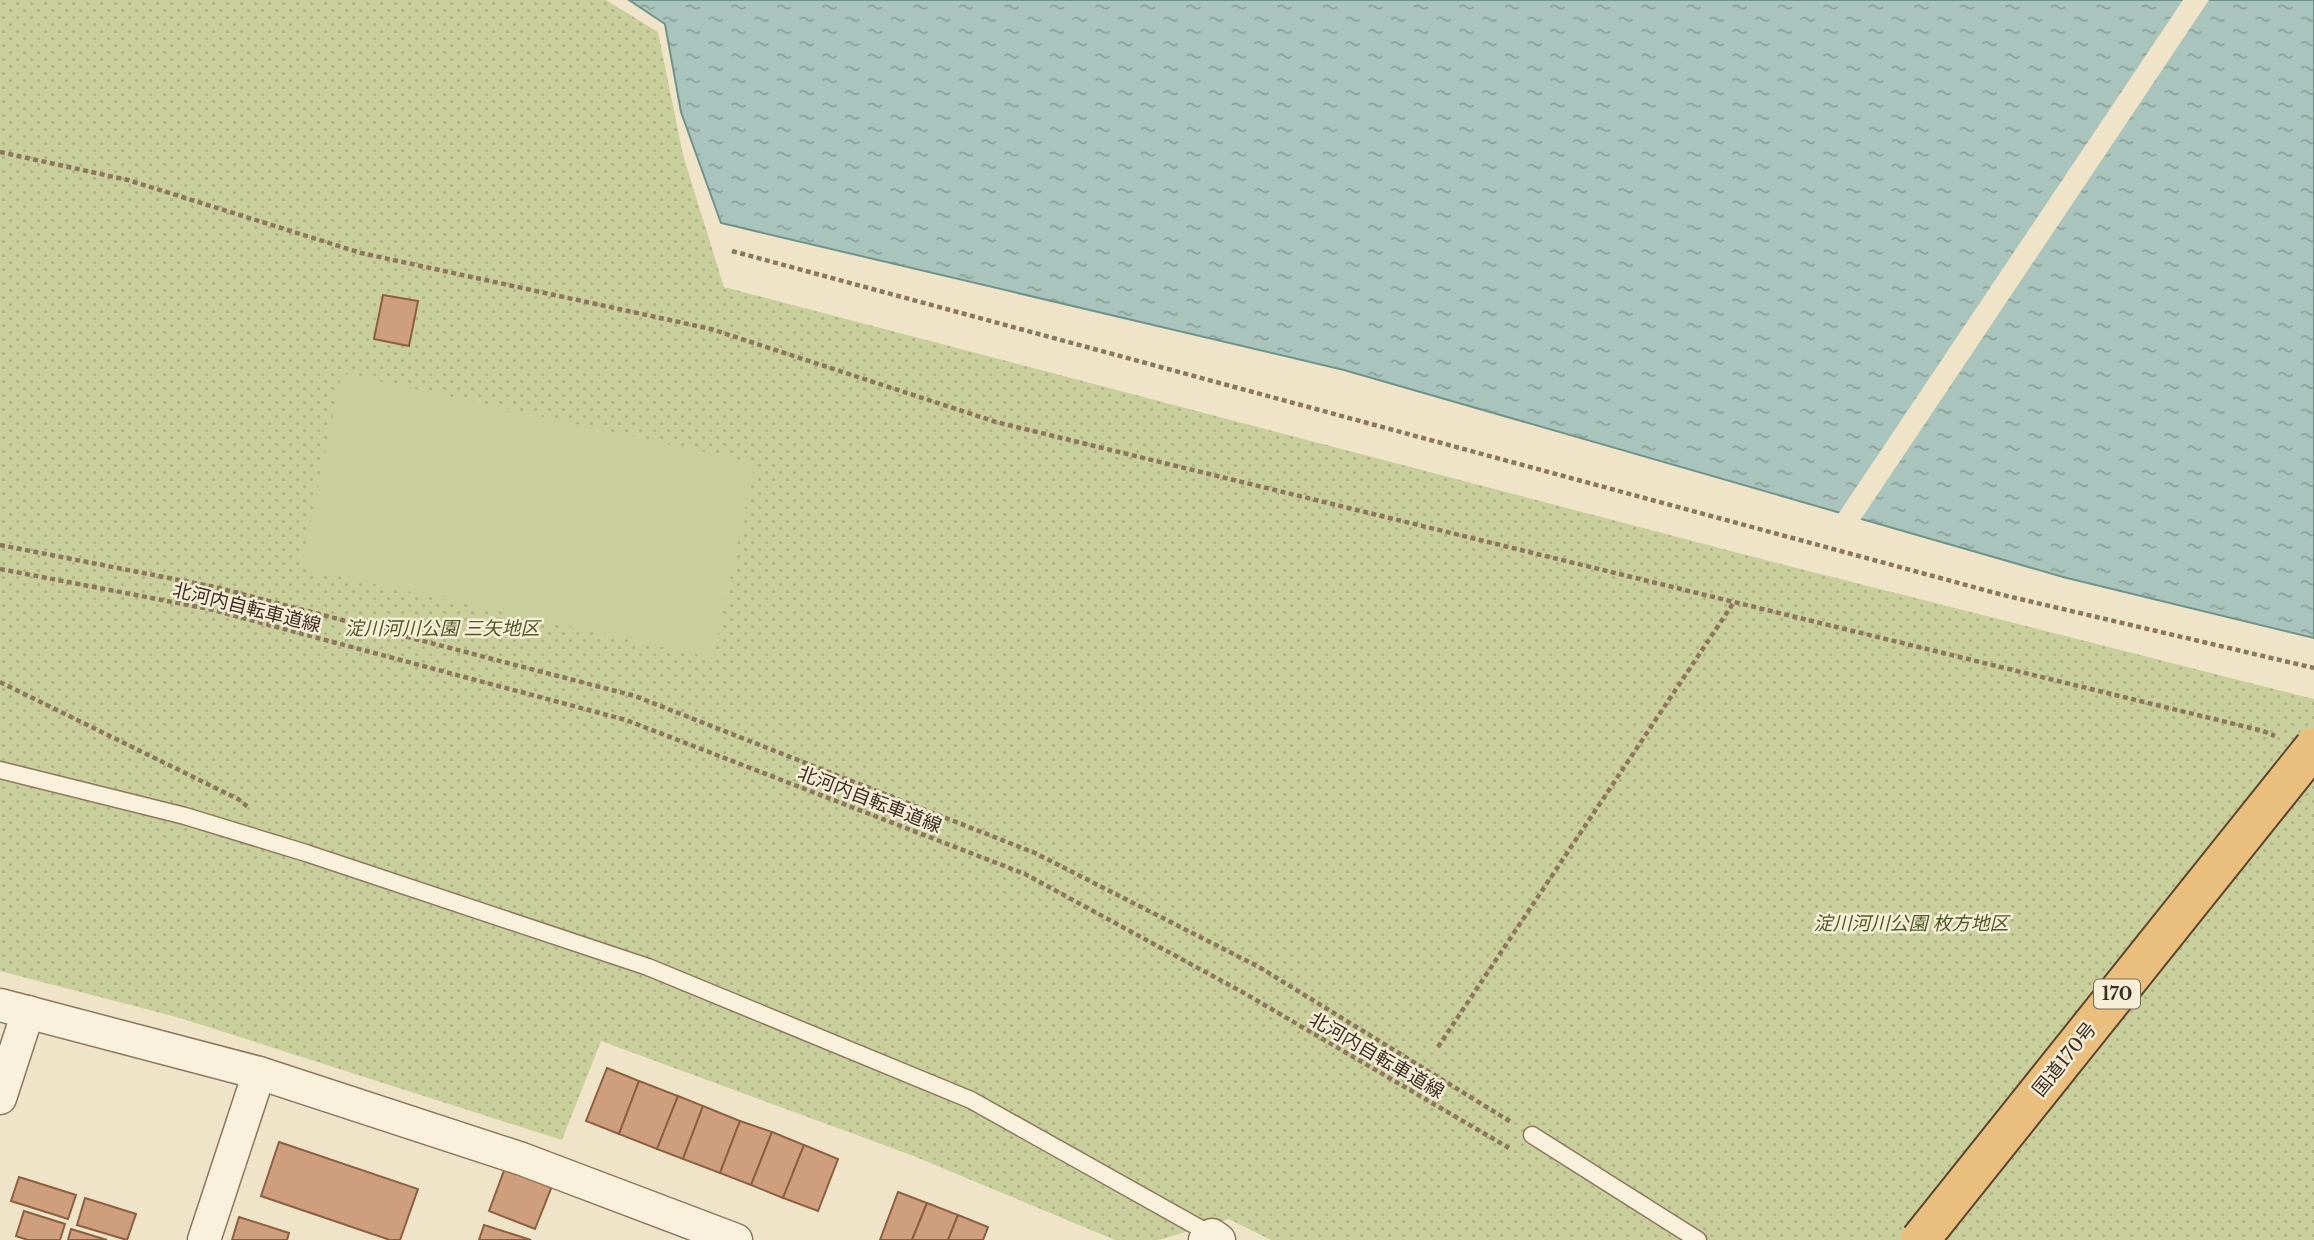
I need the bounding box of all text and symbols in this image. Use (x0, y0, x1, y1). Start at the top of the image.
street label: 北河内自転車道線 (170, 578, 323, 637)
park label: 淀川河川公園 三矢地区 (344, 617, 543, 640)
street label: 北河内自転車道線 (795, 761, 945, 837)
park label: 淀川河川公園 枚方地区 (1813, 912, 2012, 935)
road number: 170 (2094, 979, 2140, 1009)
street label: 北河内自転車道線 (1305, 1007, 1448, 1103)
street label: 国道170号 (2028, 1018, 2101, 1101)

